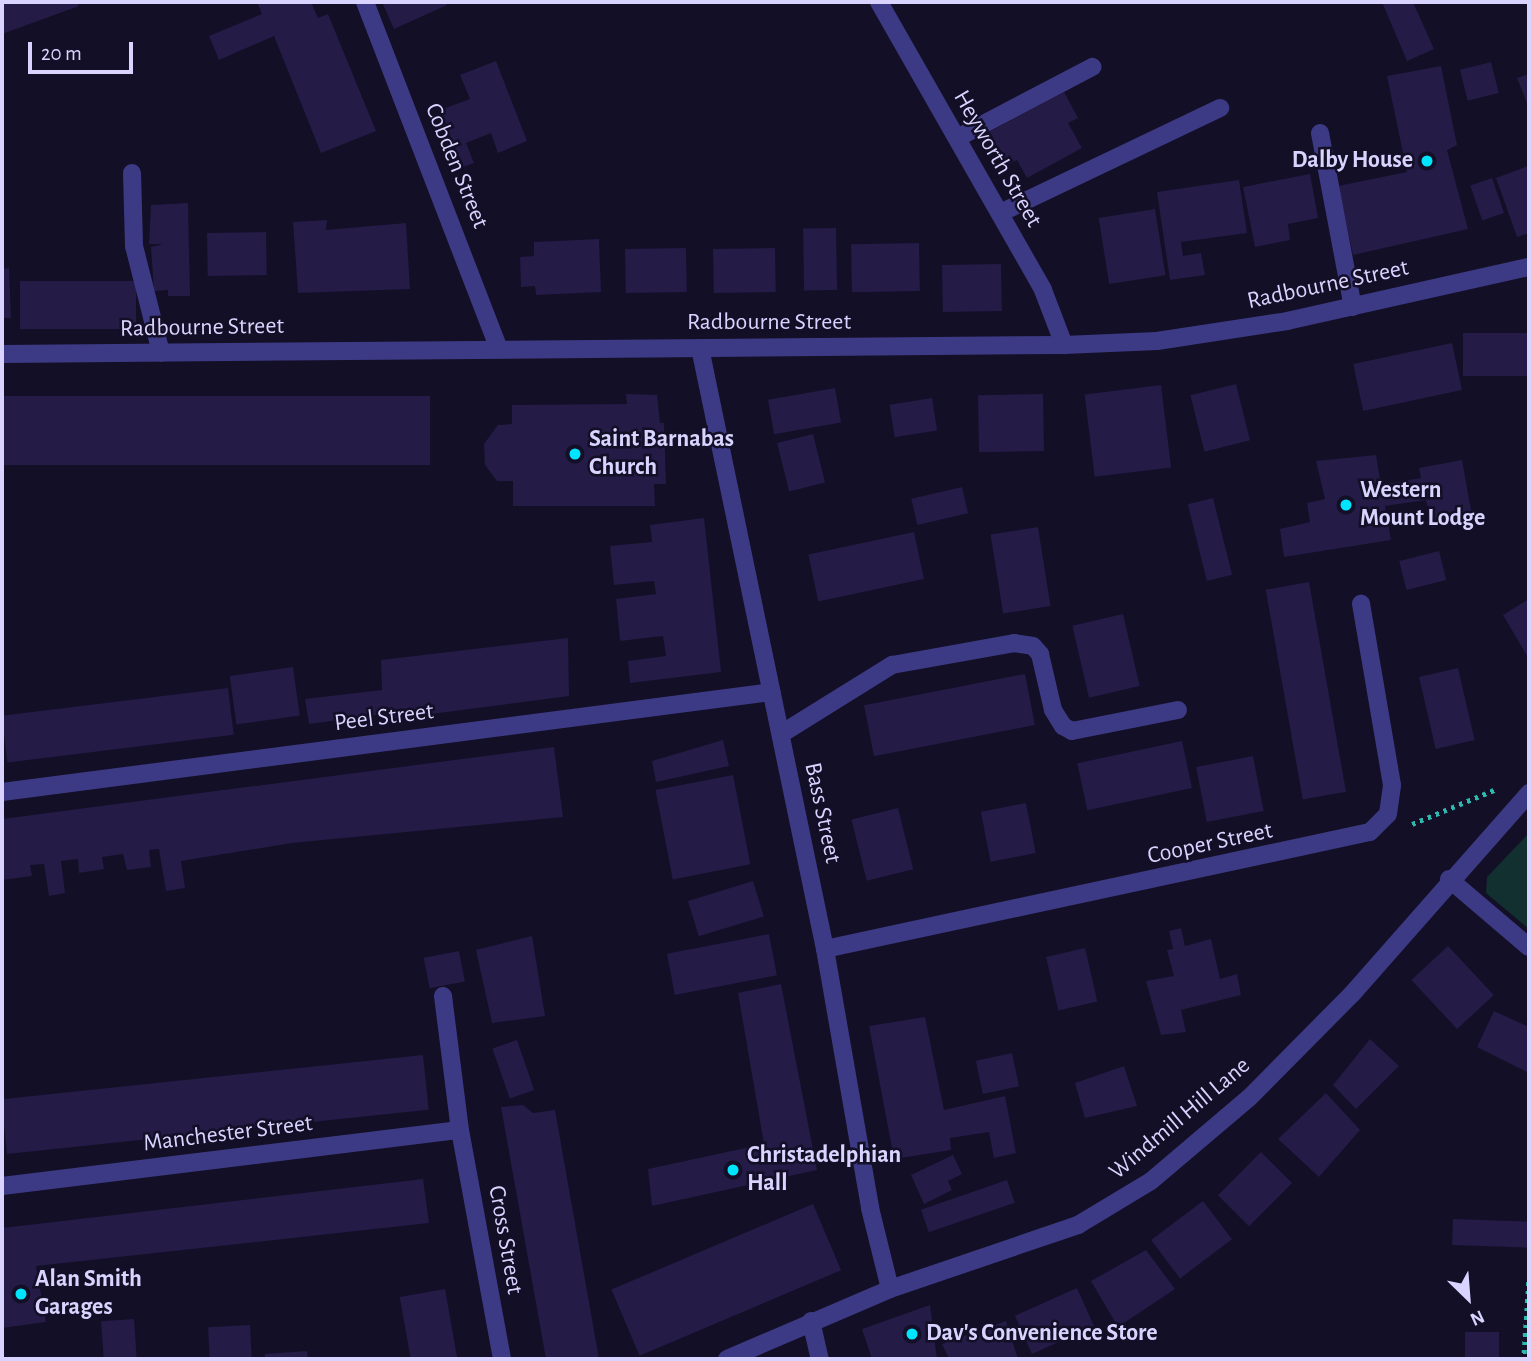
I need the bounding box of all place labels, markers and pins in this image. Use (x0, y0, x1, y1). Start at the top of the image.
place label: Dalby House (1292, 147, 1413, 175)
marker: Dalby House (1419, 153, 1435, 169)
place label: Saint Barnabas Church (589, 426, 734, 482)
marker: Saint Barnabas Church (567, 446, 583, 462)
place label: Western Mount Lodge (1360, 477, 1485, 533)
marker: Western Mount Lodge (1338, 497, 1354, 513)
place label: Christadelphian Hall (747, 1142, 901, 1198)
marker: Christadelphian Hall (725, 1162, 741, 1178)
place label: Alan Smith Garages (35, 1266, 142, 1322)
marker: Alan Smith Garages (13, 1286, 29, 1302)
place label: Dav's Convenience Store (926, 1320, 1158, 1348)
marker: Dav's Convenience Store (904, 1326, 920, 1342)

